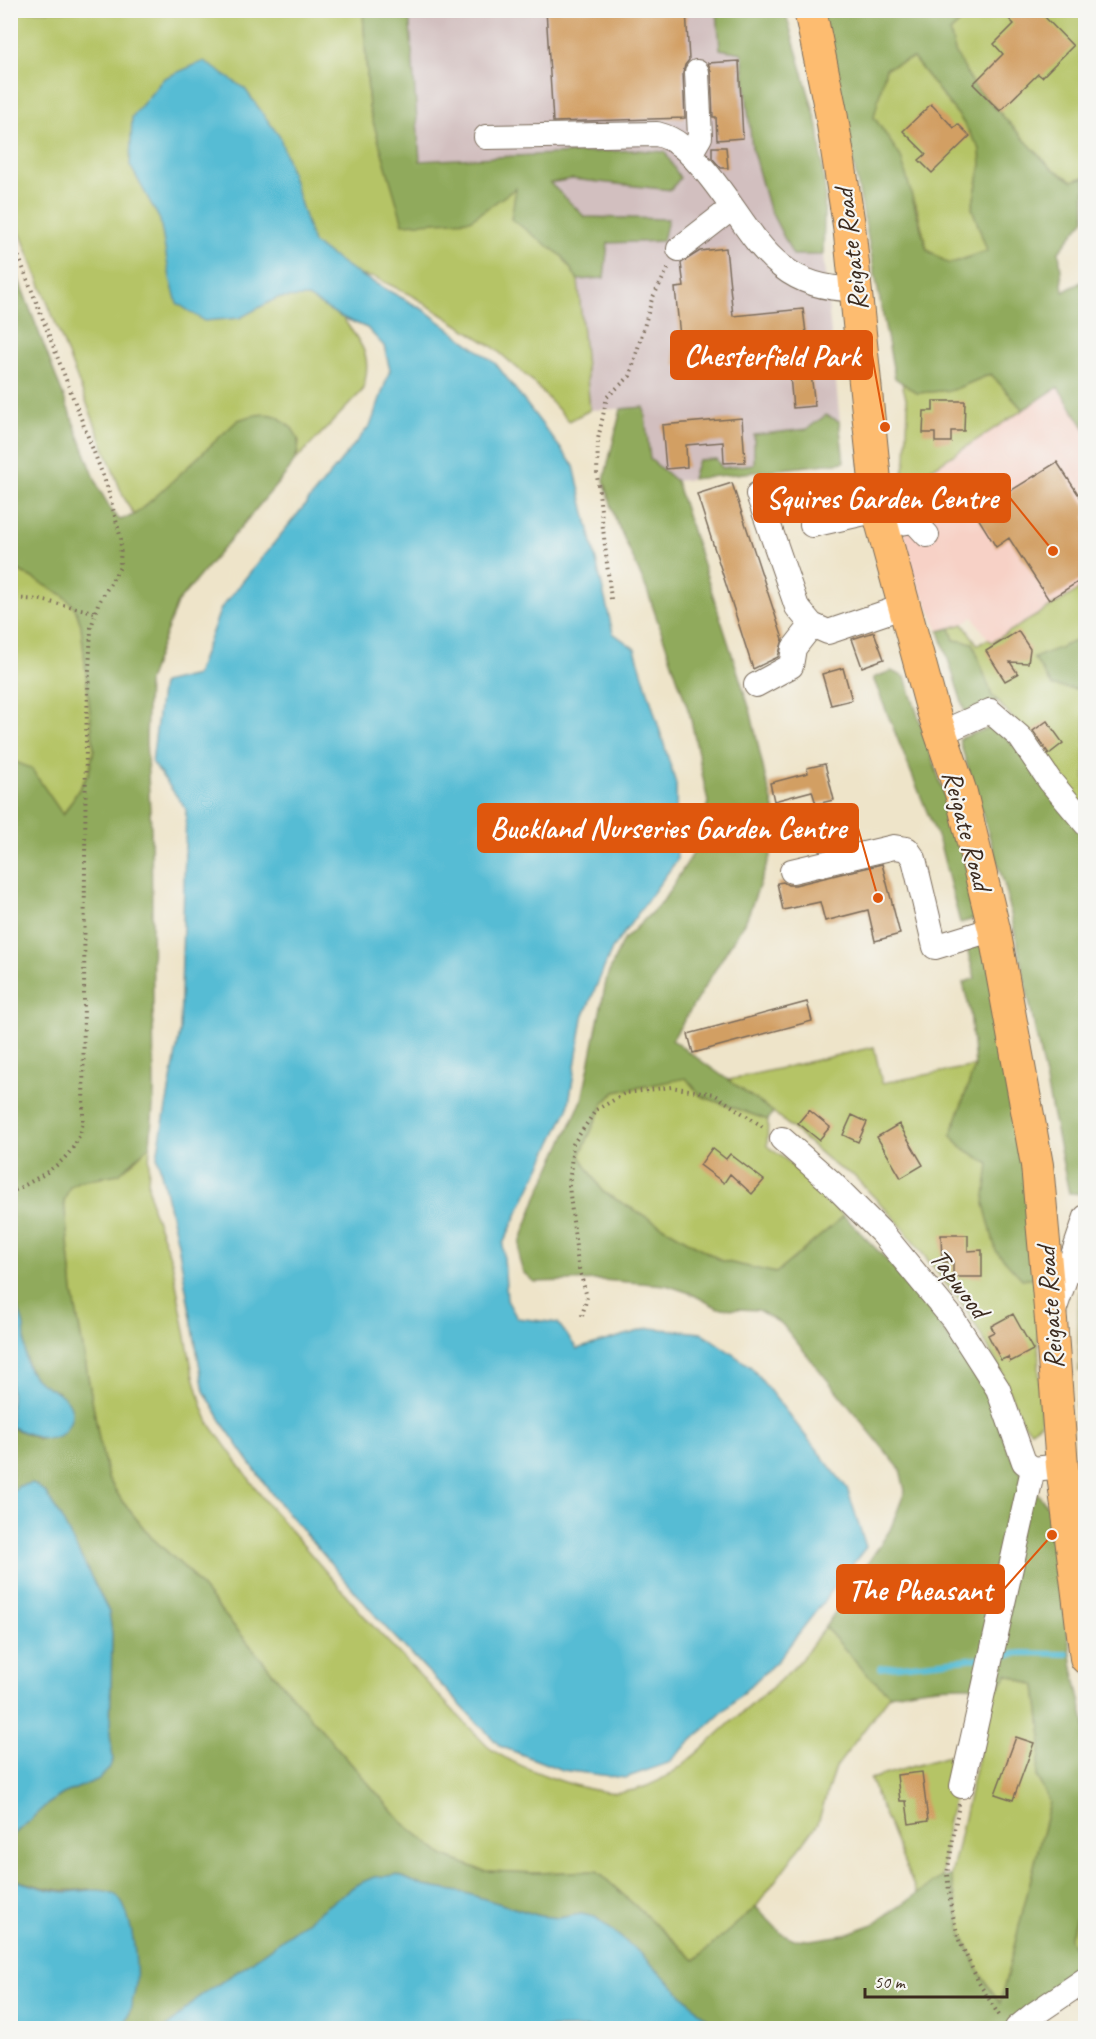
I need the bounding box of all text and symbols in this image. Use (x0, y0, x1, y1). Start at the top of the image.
street label: Reigate Road (825, 183, 875, 313)
callout: Chesterfield Park (671, 331, 872, 379)
text: Chesterfield Park (684, 337, 863, 375)
callout: Squires Garden Centre (754, 474, 1010, 522)
text: Squires Garden Centre (766, 479, 1001, 517)
street label: Reigate Road (935, 766, 1001, 898)
callout: Buckland Nurseries Garden Centre (478, 804, 858, 852)
text: Buckland Nurseries Garden Centre (490, 809, 849, 847)
street label: Tapwood (922, 1241, 1000, 1328)
street label: Reigate Road (1027, 1242, 1071, 1370)
callout: The Pheasant (837, 1565, 1004, 1613)
text: The Pheasant (848, 1571, 995, 1609)
scale bar (865, 1961, 1008, 1999)
text: 50 m (874, 1971, 907, 1993)

